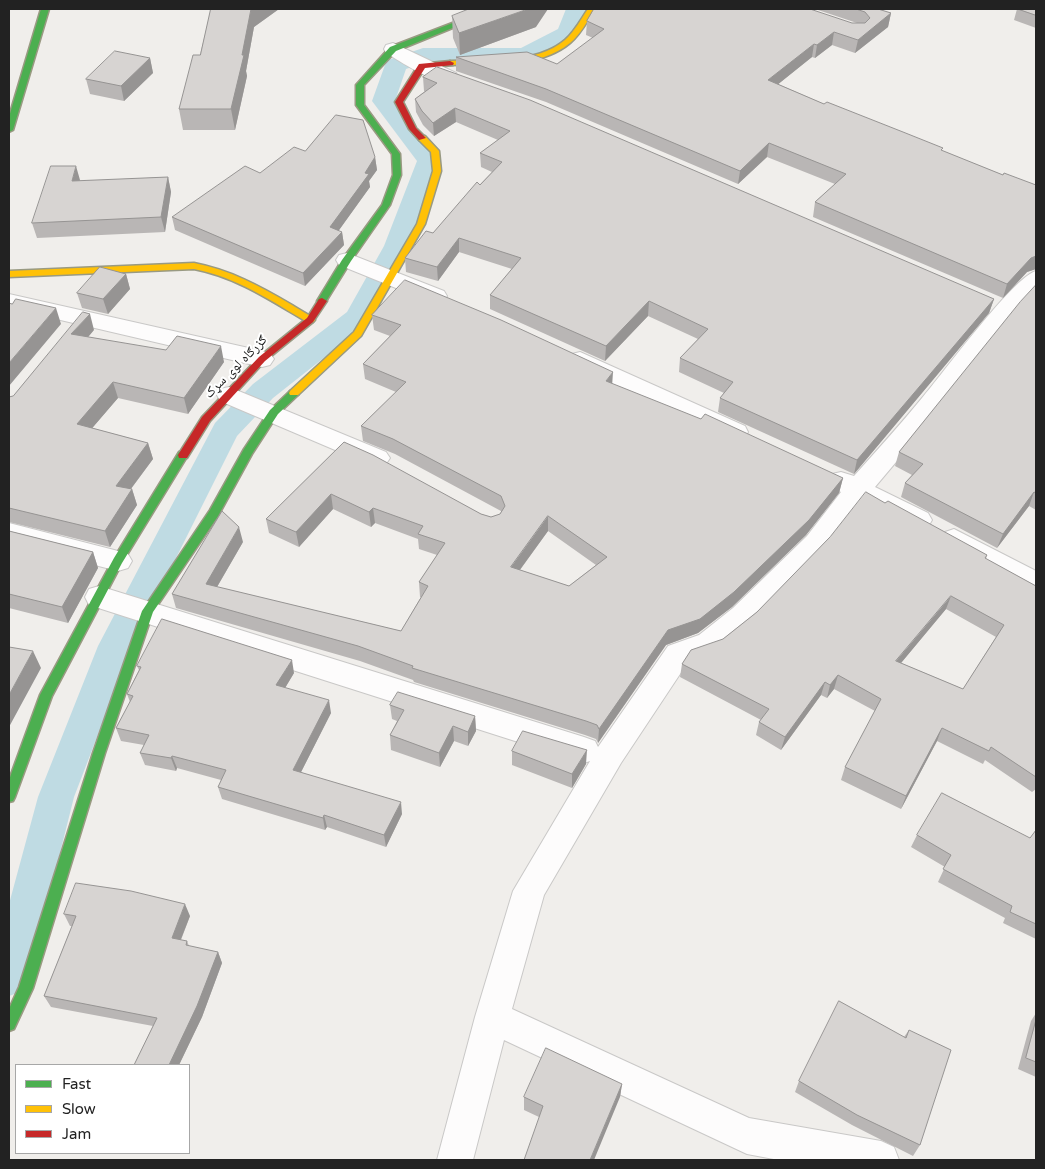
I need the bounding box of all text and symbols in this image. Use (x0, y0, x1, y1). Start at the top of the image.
street label: ګزرګاه لوی سړک (201, 332, 271, 402)
legend (15, 1064, 190, 1154)
text: Fast (62, 1075, 91, 1093)
text: Slow (62, 1100, 96, 1118)
text: Jam (62, 1125, 91, 1143)

